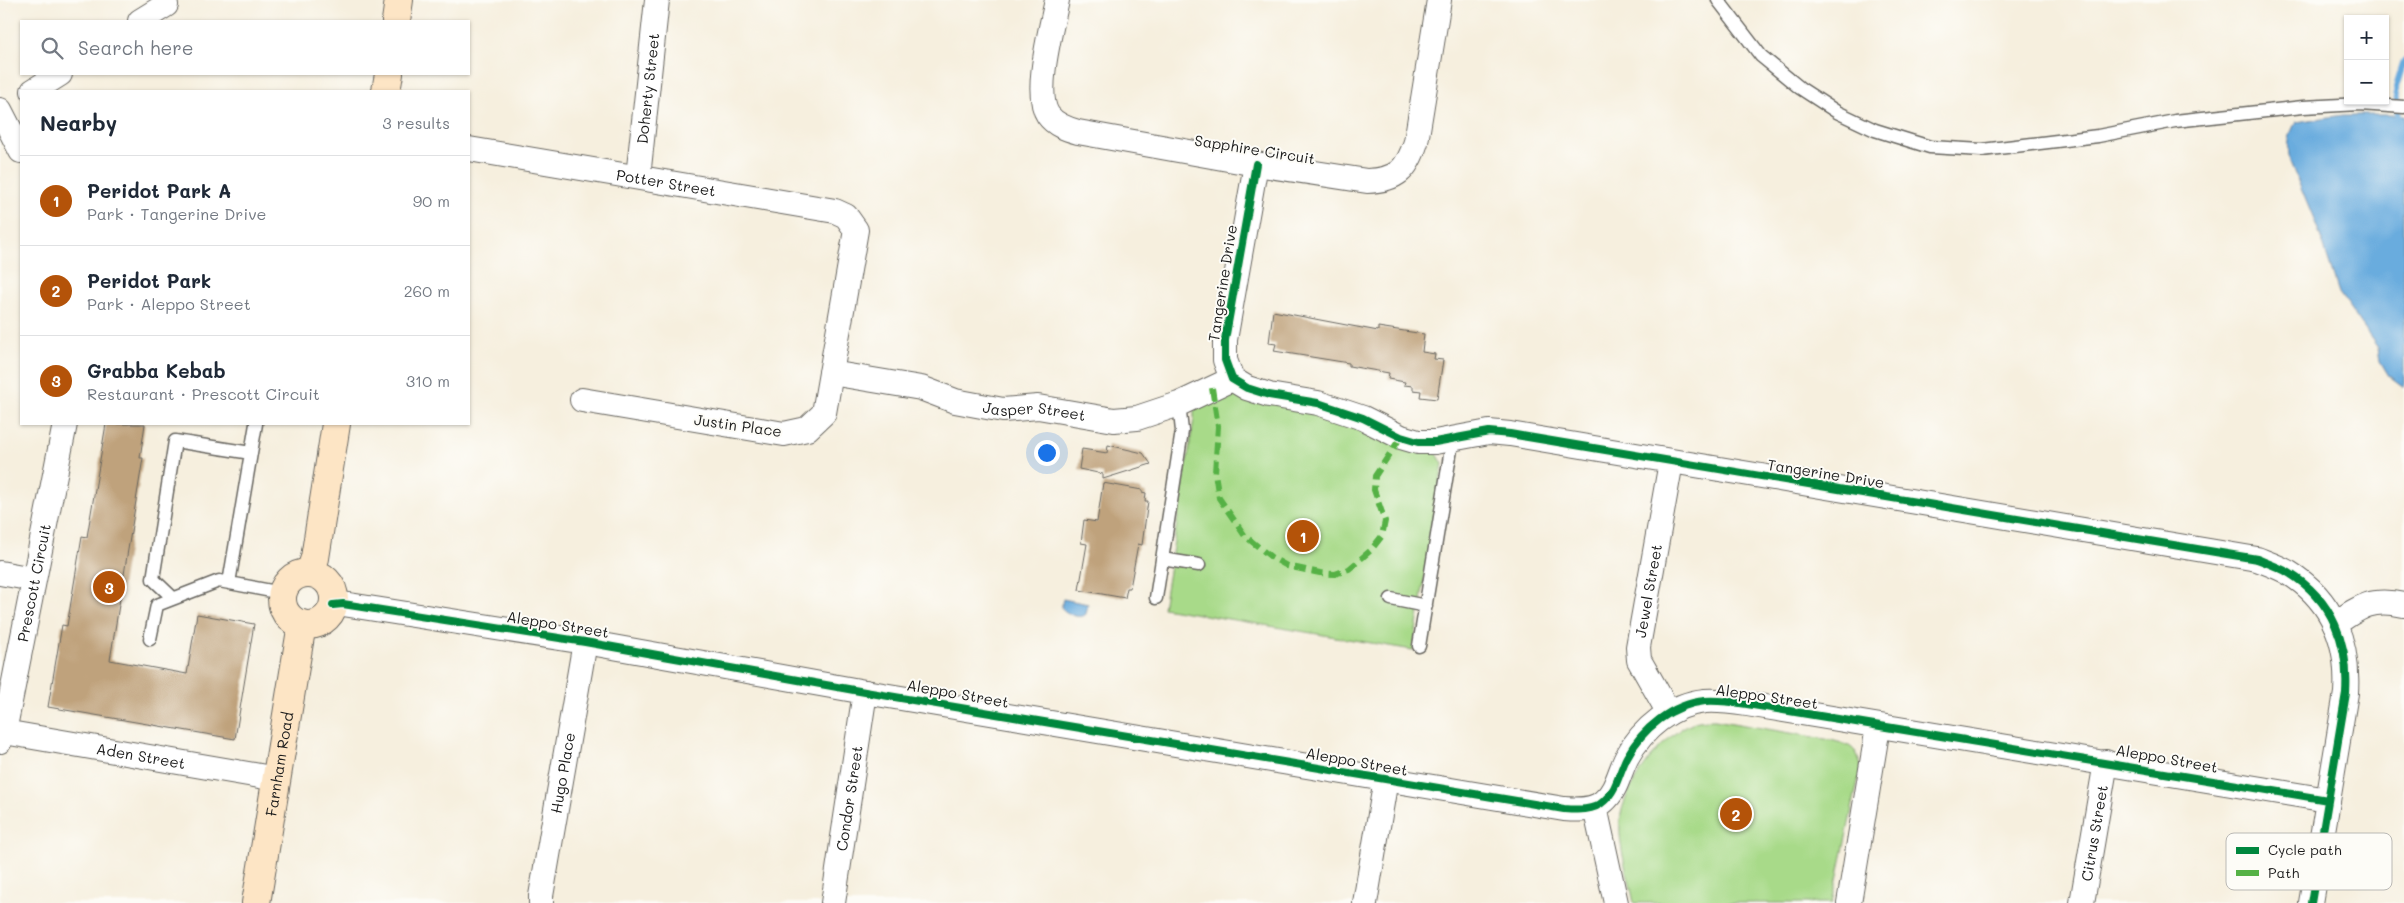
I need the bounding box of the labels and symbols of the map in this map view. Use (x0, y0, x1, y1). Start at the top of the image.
street label: Doherty Street (632, 32, 663, 145)
street label: Sapphire Circuit (1193, 130, 1317, 168)
street label: Potter Street (615, 164, 718, 201)
street label: Tangerine Drive (1203, 223, 1241, 343)
street label: Jasper Street (981, 396, 1087, 425)
street label: Justin Place (693, 409, 783, 441)
your location (1034, 440, 1060, 466)
street label: Tangerine Drive (1766, 454, 1886, 492)
pin: 1 (1287, 517, 1319, 555)
street label: Prescott Circuit (12, 522, 55, 644)
street label: Jewel Street (1630, 542, 1666, 639)
pin: 3 (93, 568, 125, 606)
street label: Aleppo Street (505, 606, 611, 642)
street label: Aleppo Street (905, 674, 1011, 712)
street label: Aleppo Street (1714, 679, 1820, 713)
street label: Farnham Road (260, 710, 297, 818)
street label: Hugo Place (546, 731, 579, 815)
street label: Aden Street (95, 738, 187, 773)
street label: Aleppo Street (2114, 739, 2220, 777)
street label: Aleppo Street (1304, 742, 1410, 780)
street label: Condor Street (831, 744, 867, 852)
street label: Citrus Street (2076, 783, 2112, 883)
pin: 2 (1720, 795, 1752, 833)
legend (2226, 833, 2392, 890)
text: Cycle path (2268, 840, 2342, 859)
text: Path (2268, 863, 2299, 882)

